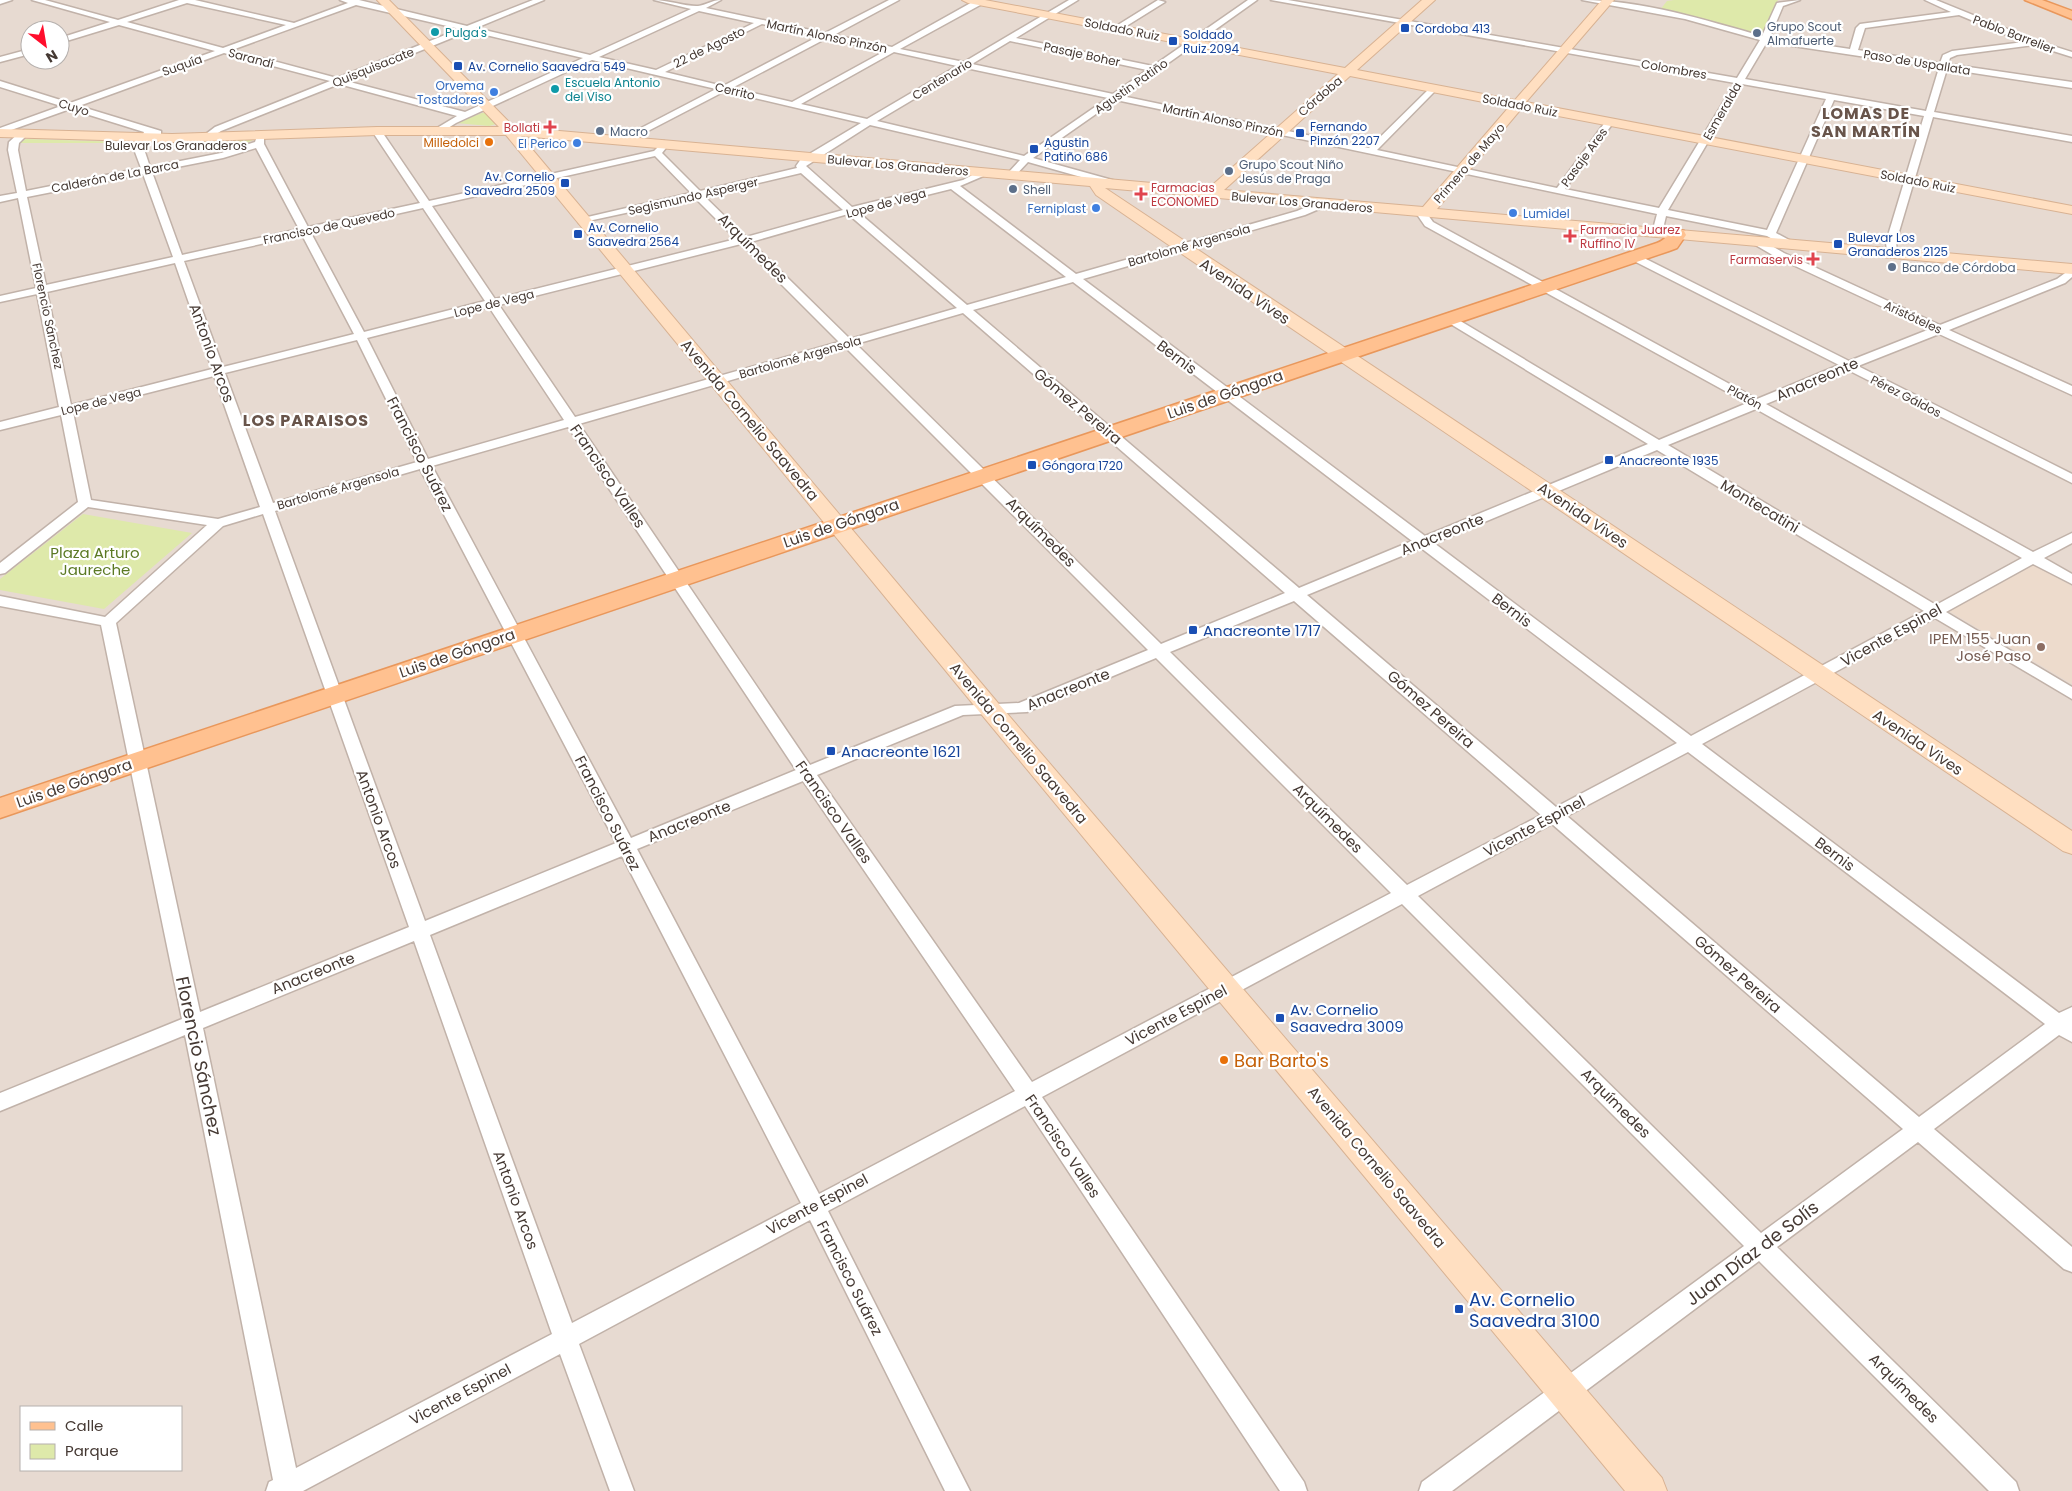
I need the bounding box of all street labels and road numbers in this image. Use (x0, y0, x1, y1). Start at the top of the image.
street label: Pablo Barrelier (1970, 11, 2058, 58)
street label: Soldado Ruiz (1083, 13, 1161, 45)
street label: Martín Alonso Pinzón (765, 15, 889, 57)
street label: 22 de Agosto (670, 22, 748, 72)
street label: Pasaje Boher (1042, 38, 1122, 70)
street label: Quisquisacate (330, 43, 416, 91)
street label: Sarandí (226, 44, 276, 72)
street label: Paso de Uspallata (1862, 45, 1972, 79)
street label: Suquía (160, 50, 204, 80)
street label: Centenario (909, 54, 975, 104)
street label: Agustin Patiño (1091, 54, 1171, 118)
street label: Colombres (1640, 55, 1708, 83)
street label: Córdoba (1294, 72, 1346, 120)
street label: Cerrito (713, 78, 757, 104)
street label: Esmeralda (1699, 79, 1745, 143)
street label: Soldado Ruiz (1481, 89, 1559, 121)
street label: Cuyo (57, 94, 92, 120)
street label: Martín Alonso Pinzón (1161, 99, 1285, 141)
street label: Primero de Mayo (1429, 119, 1509, 207)
street label: Pasaje Ares (1557, 124, 1611, 190)
street label: Bulevar Los Granaderos (105, 137, 247, 154)
street label: Bulevar Los Granaderos (827, 150, 969, 180)
street label: Calderón de La Barca (50, 155, 180, 197)
street label: Soldado Ruiz (1879, 165, 1957, 197)
street label: Segismundo Asperger (626, 173, 760, 219)
street label: Lope de Vega (844, 184, 928, 222)
street label: Bulevar Los Granaderos (1231, 187, 1373, 217)
street label: Francisco de Quevedo (262, 204, 397, 248)
street label: Arquímedes (713, 208, 793, 288)
street label: Bartolomé Argensola (1126, 219, 1252, 271)
street label: Avenida Vives (1196, 253, 1294, 329)
street label: Florencio Sánchez (28, 261, 68, 371)
street label: Lope de Vega (452, 285, 536, 321)
street label: Aristóteles (1881, 296, 1945, 338)
street label: Antonio Arcos (184, 301, 240, 406)
street label: Bartolomé Argensola (737, 331, 863, 383)
street label: Avenida Cornelio Saavedra (676, 335, 824, 505)
street label: Bernis (1153, 335, 1202, 379)
street label: Anacreonte (1772, 352, 1862, 406)
street label: Gómez Pereira (1029, 363, 1127, 449)
street label: Luis de Góngora (1164, 364, 1286, 424)
street label: Pérez Gáldos (1868, 371, 1944, 421)
street label: Platón (1724, 380, 1766, 414)
street label: Lope de Vega (59, 383, 143, 419)
street label: Francisco Suárez (382, 393, 458, 515)
street label: Francisco Valles (565, 420, 651, 532)
street label: Bartolomé Argensola (275, 462, 401, 514)
street label: Montecatini (1717, 474, 1803, 538)
street label: Avenida Vives (1534, 477, 1632, 553)
street label: Arquímedes (1001, 492, 1081, 572)
street label: Luis de Góngora (780, 493, 902, 553)
street label: Anacreonte (1397, 508, 1487, 560)
street label: Bernis (1488, 588, 1537, 632)
street label: Vicente Espinel (1837, 599, 1945, 671)
street label: Luis de Góngora (396, 623, 518, 683)
street label: Avenida Cornelio Saavedra (945, 658, 1093, 828)
street label: Anacreonte (1023, 663, 1113, 715)
street label: Gómez Pereira (1383, 665, 1479, 753)
street label: Avenida Vives (1869, 704, 1967, 780)
street label: Francisco Suárez (570, 752, 646, 874)
street label: Luis de Góngora (13, 753, 135, 813)
street label: Francisco Valles (791, 756, 877, 868)
street label: Antonio Arcos (351, 767, 407, 872)
street label: Arquímedes (1288, 778, 1368, 858)
street label: Vicente Espinel (1479, 790, 1589, 862)
street label: Anacreonte (644, 795, 734, 847)
street label: Bernis (1811, 832, 1860, 876)
street label: Gómez Pereira (1690, 930, 1786, 1018)
street label: Anacreonte (268, 947, 358, 999)
street label: Florencio Sánchez (170, 974, 228, 1138)
street label: Vicente Espinel (1121, 979, 1231, 1051)
street label: Arquímedes (1576, 1063, 1656, 1143)
street label: Avenida Cornelio Saavedra (1303, 1082, 1451, 1252)
street label: Francisco Valles (1020, 1090, 1106, 1202)
street label: Antonio Arcos (488, 1148, 544, 1253)
street label: Vicente Espinel (762, 1168, 872, 1240)
street label: Juan Díaz de Solís (1680, 1195, 1824, 1311)
street label: Francisco Suárez (812, 1217, 888, 1339)
street label: Arquímedes (1864, 1348, 1944, 1428)
street label: Vicente Espinel (405, 1358, 515, 1430)

